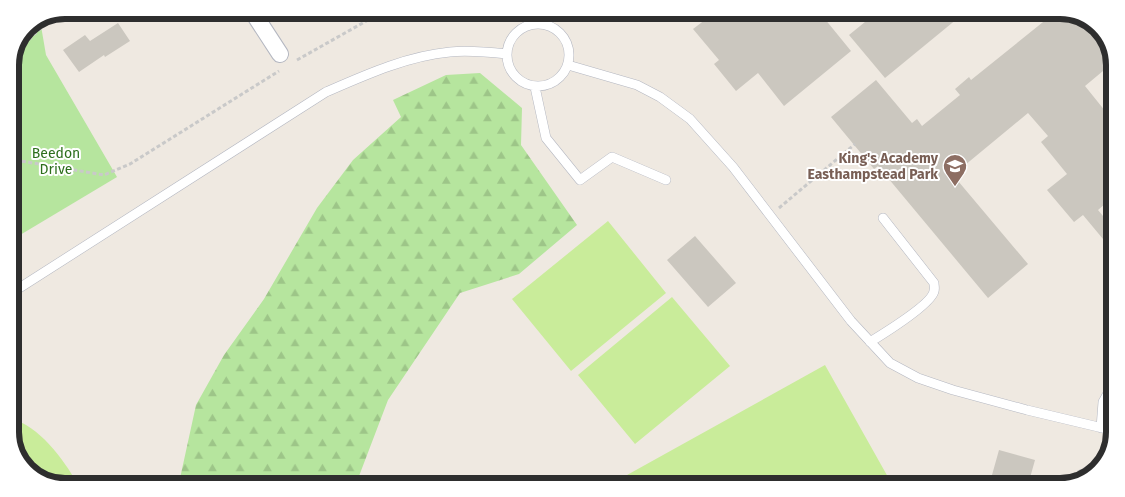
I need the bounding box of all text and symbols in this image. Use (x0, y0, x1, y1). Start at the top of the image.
park label: Beedon Drive (32, 145, 80, 178)
place label: King's Academy Easthampstead Park (808, 150, 939, 183)
school or university icon: King's Academy Easthampstead Park (942, 153, 968, 187)

